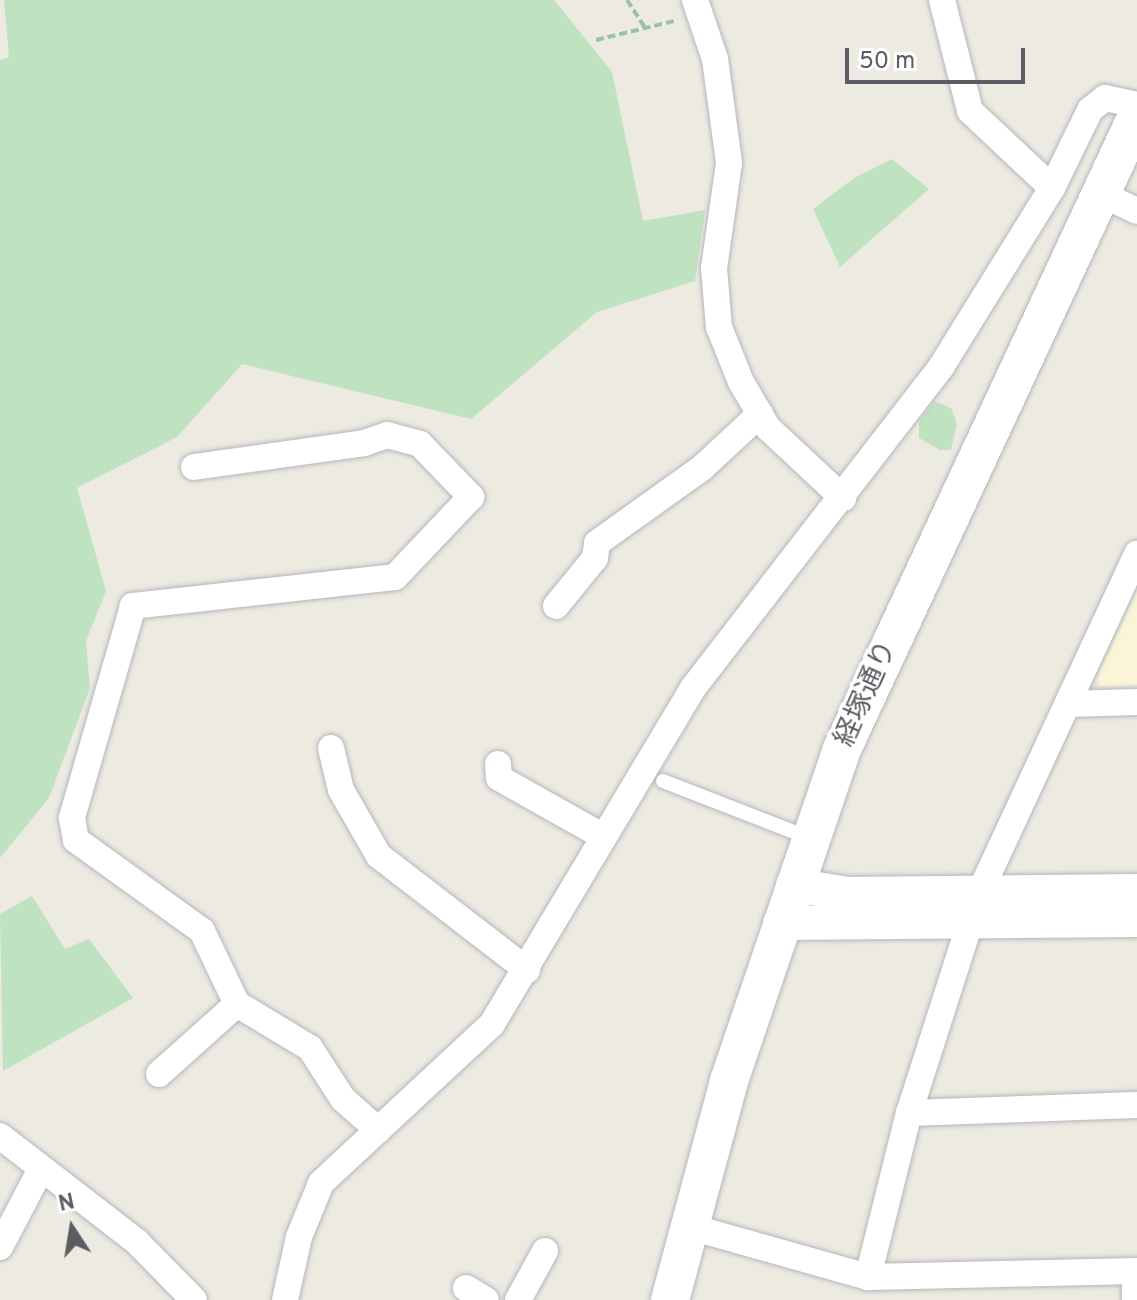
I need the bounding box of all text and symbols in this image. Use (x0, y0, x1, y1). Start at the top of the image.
scale bar (849, 32, 1029, 82)
text: 50 m (859, 47, 915, 77)
street label: 経塚通り (829, 636, 905, 752)
north arrow (32, 1188, 112, 1268)
text: N (56, 1189, 77, 1219)

